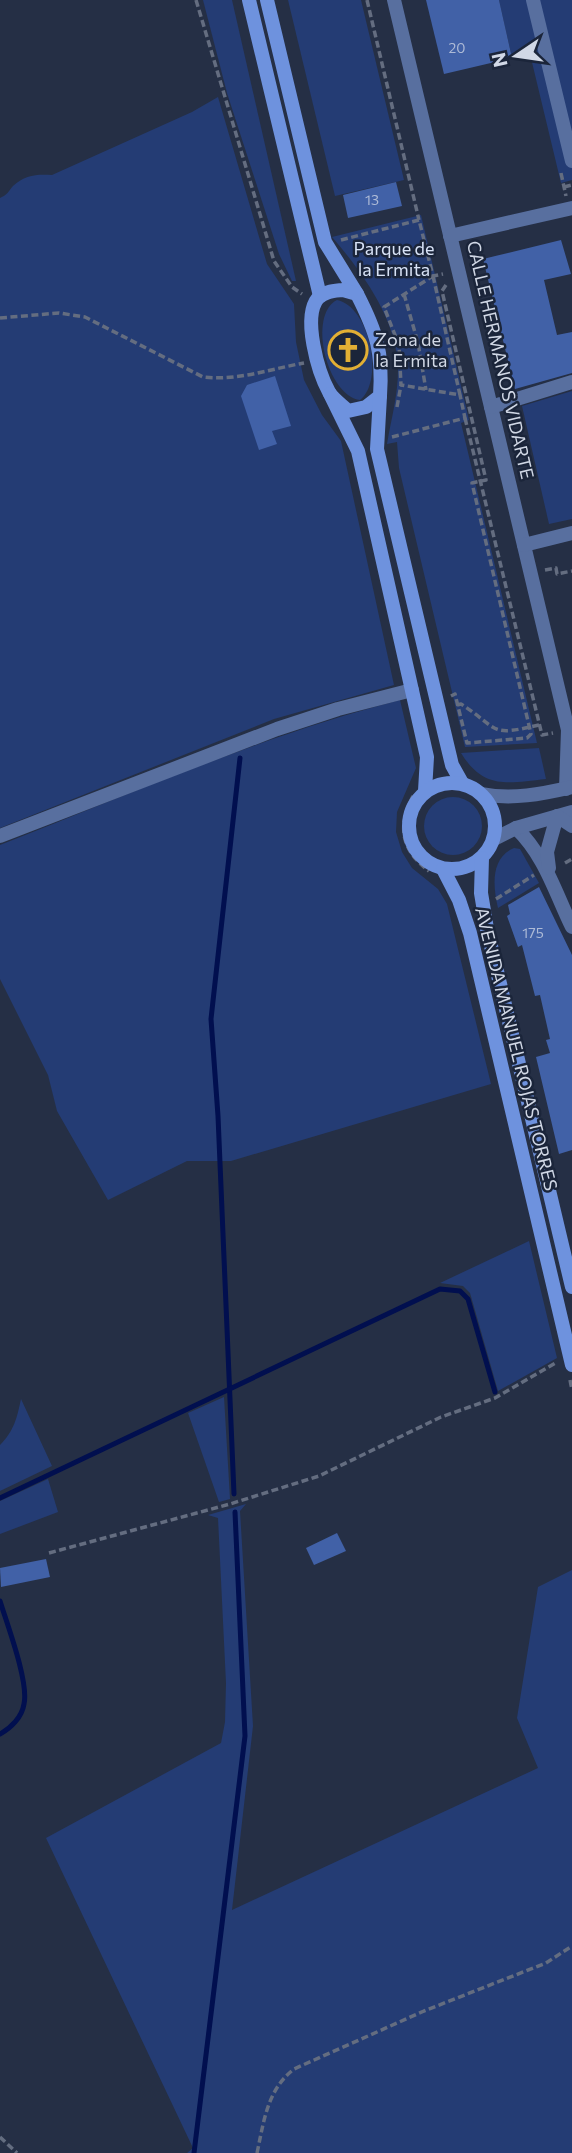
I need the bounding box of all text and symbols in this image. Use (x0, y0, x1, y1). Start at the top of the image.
north arrow (481, 21, 551, 91)
house number: 20 (449, 39, 465, 56)
text: N (486, 50, 512, 69)
house number: 13 (365, 191, 379, 208)
park label: Parque de la Ermita (354, 237, 435, 280)
street label: CALLE HERMANOS VIDARTE (463, 238, 539, 481)
place label: Zona de la Ermita (375, 328, 447, 371)
church icon: Zona de la Ermita (327, 329, 369, 371)
street label: AVENIDA MANUEL ROJAS TORRES (471, 905, 563, 1193)
house number: 175 (522, 924, 544, 941)

